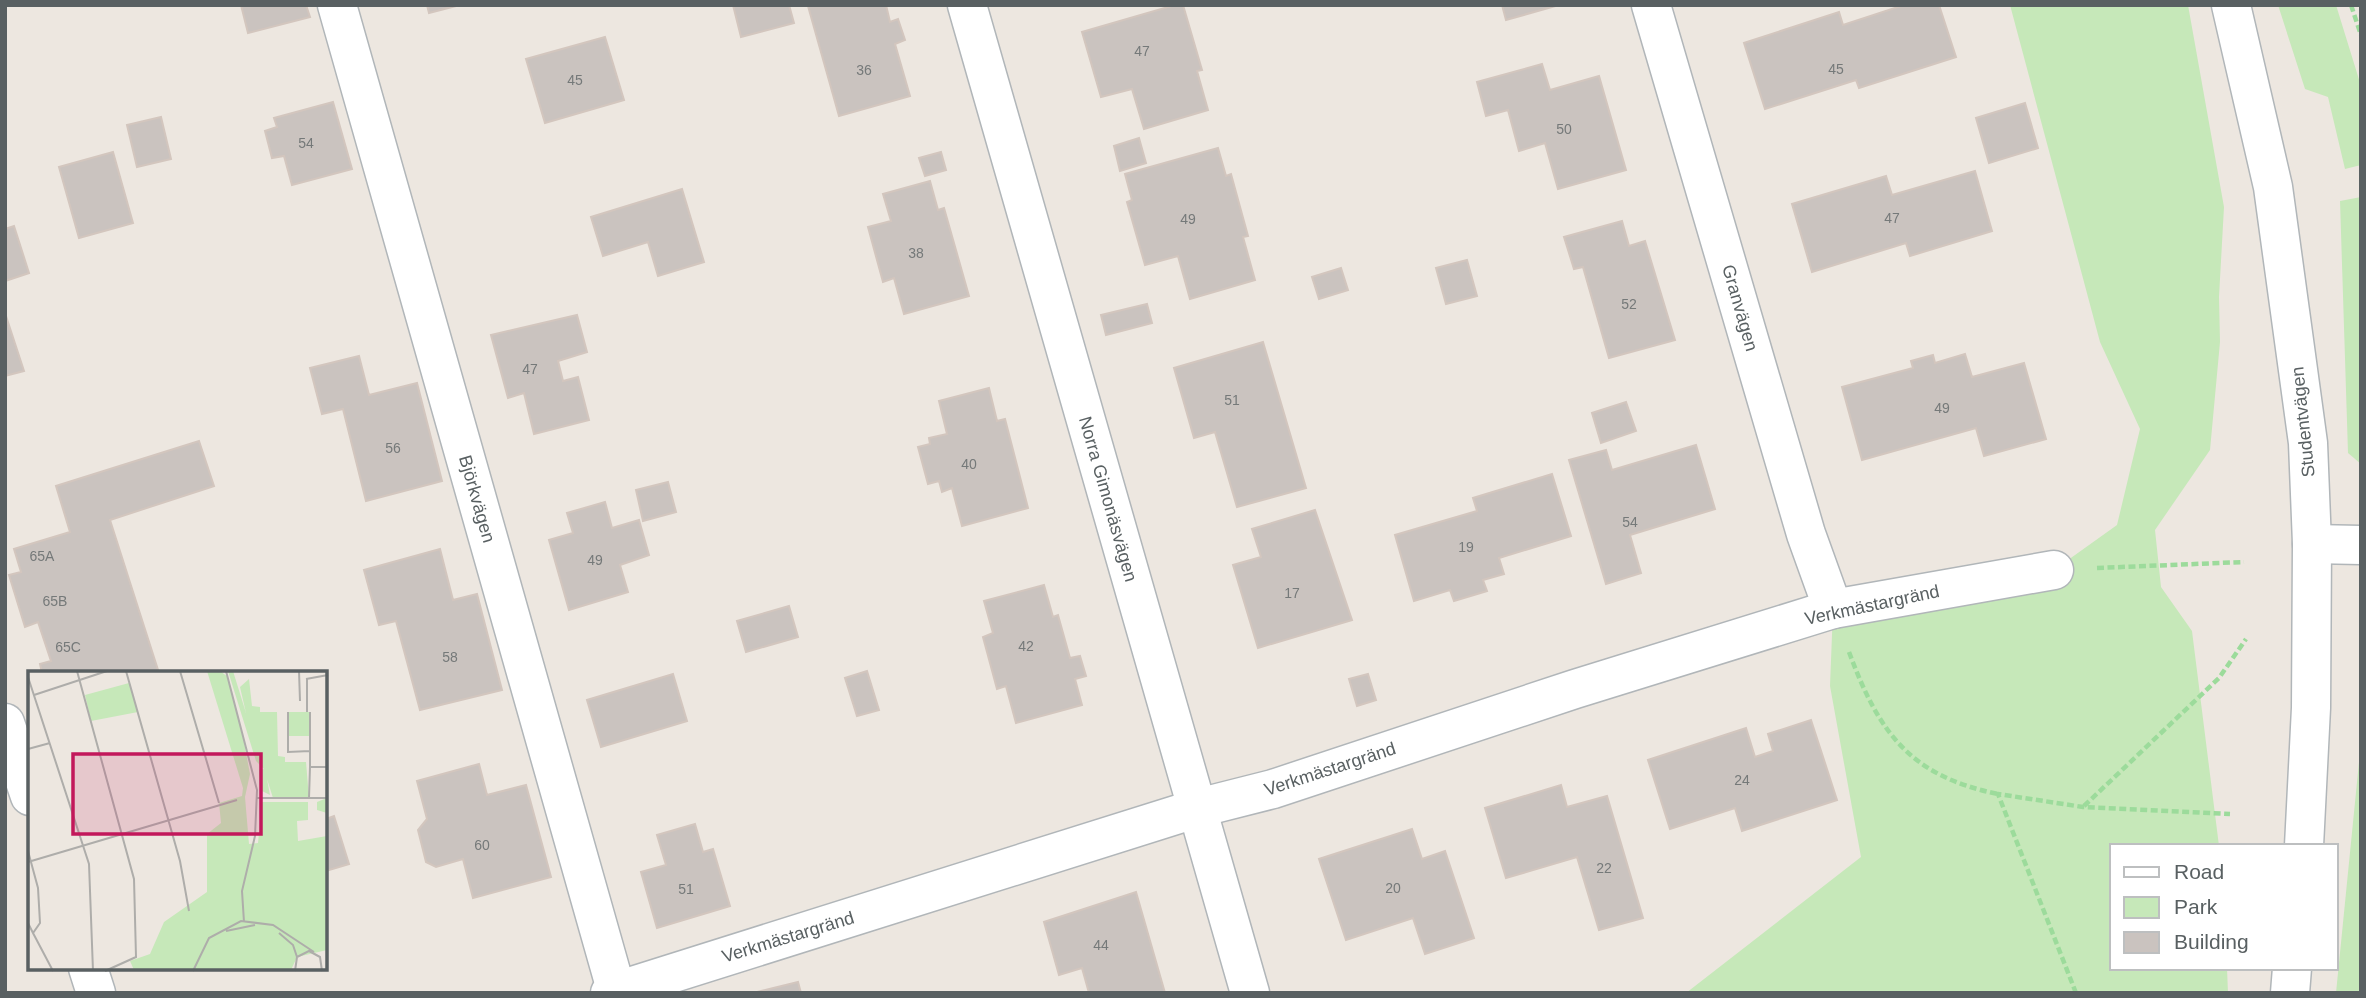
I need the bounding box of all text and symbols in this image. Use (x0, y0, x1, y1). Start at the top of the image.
house number: 47 (1134, 43, 1150, 59)
house number: 45 (1828, 61, 1844, 77)
house number: 36 (856, 62, 872, 78)
house number: 45 (567, 72, 583, 88)
house number: 50 (1556, 121, 1572, 137)
house number: 54 (298, 135, 314, 151)
house number: 47 (1884, 210, 1900, 226)
house number: 49 (1180, 211, 1196, 227)
house number: 38 (908, 245, 924, 261)
street label: Granvägen (1718, 262, 1762, 354)
house number: 52 (1621, 296, 1637, 312)
house number: 47 (522, 361, 538, 377)
street label: Studentvägen (2287, 366, 2319, 478)
house number: 51 (1224, 392, 1240, 408)
house number: 49 (1934, 400, 1950, 416)
street label: Norra Gimonäsvägen (1075, 414, 1141, 584)
house number: 56 (385, 440, 401, 456)
street label: Björkvägen (455, 453, 499, 545)
house number: 40 (961, 456, 977, 472)
house number: 54 (1622, 514, 1638, 530)
house number: 19 (1458, 539, 1474, 555)
house number: 65A (30, 548, 55, 564)
house number: 49 (587, 552, 603, 568)
street label: Verkmästargränd (1803, 581, 1941, 629)
house number: 17 (1284, 585, 1300, 601)
house number: 65B (43, 593, 67, 609)
house number: 42 (1018, 638, 1034, 654)
house number: 65C (55, 639, 81, 655)
house number: 58 (442, 649, 458, 665)
inset map (28, 671, 327, 970)
street label: Verkmästargränd (1262, 738, 1398, 800)
house number: 24 (1734, 772, 1750, 788)
house number: 60 (474, 837, 490, 853)
legend (2110, 844, 2338, 970)
house number: 22 (1596, 860, 1612, 876)
text: Road (2174, 860, 2224, 883)
house number: 20 (1385, 880, 1401, 896)
house number: 51 (678, 881, 694, 897)
text: Park (2174, 895, 2218, 918)
street label: Verkmästargränd (720, 907, 856, 967)
text: Building (2174, 930, 2249, 953)
house number: 44 (1093, 937, 1109, 953)

